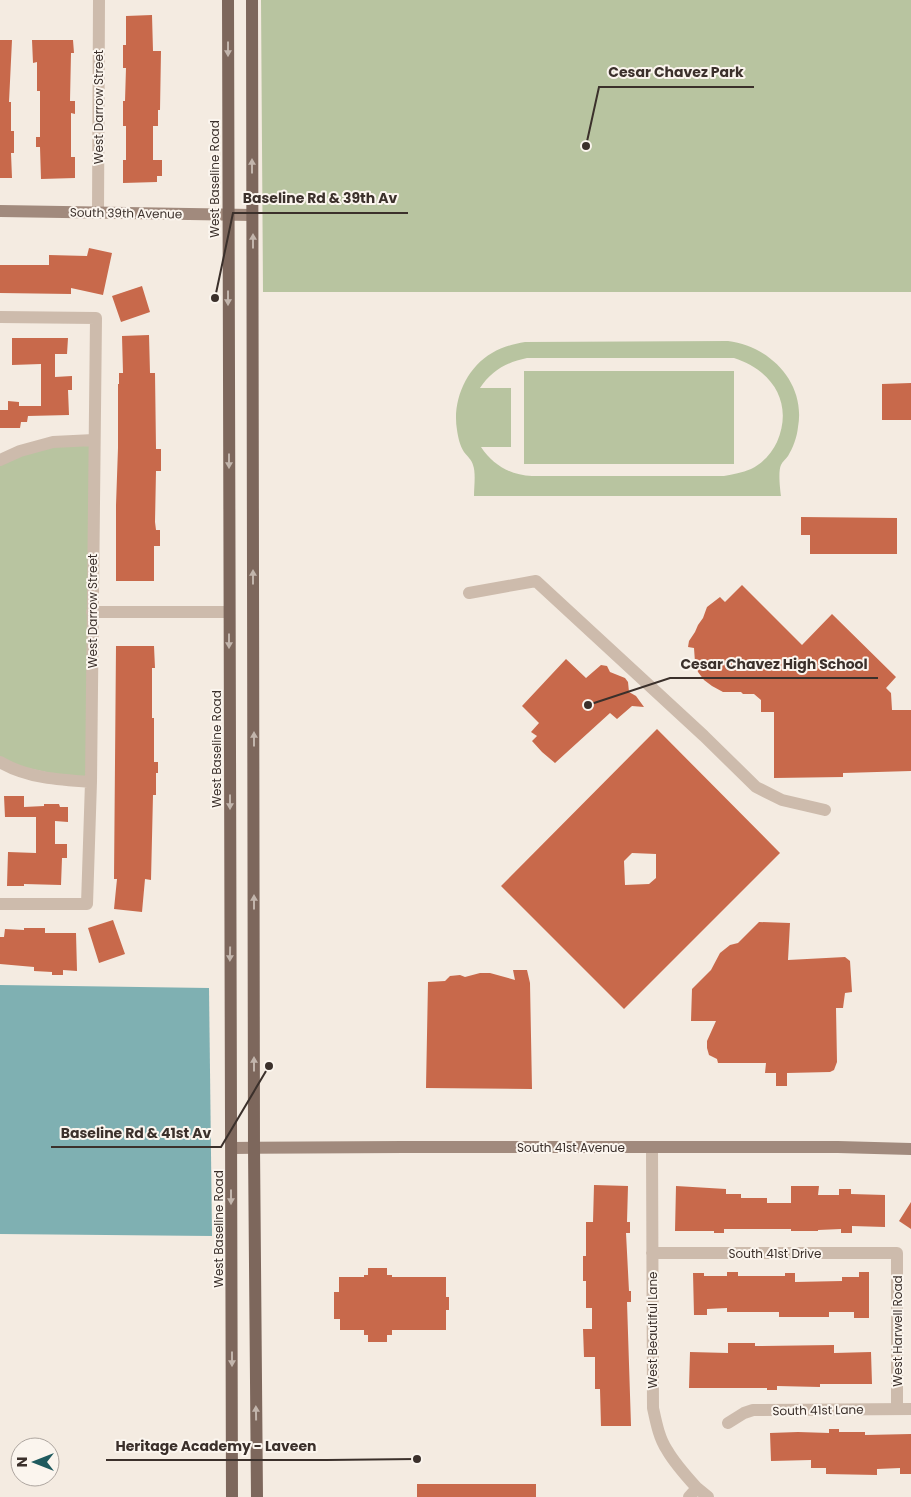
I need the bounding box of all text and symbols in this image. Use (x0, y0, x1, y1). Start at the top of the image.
one-way arrow (224, 41, 232, 57)
street label: West Darrow Street (90, 50, 107, 164)
callout: Cesar Chavez Park (599, 58, 754, 87)
text: Cesar Chavez Park (608, 62, 744, 82)
street label: West Baseline Road (206, 120, 223, 238)
one-way arrow (248, 158, 256, 174)
callout: Baseline Rd & 39th Av (233, 184, 408, 213)
text: Baseline Rd & 39th Av (243, 188, 397, 208)
street label: South 39th Avenue (70, 204, 182, 222)
one-way arrow (249, 233, 257, 249)
one-way arrow (224, 290, 232, 306)
one-way arrow (225, 453, 233, 469)
street label: West Darrow Street (84, 554, 101, 668)
one-way arrow (249, 568, 257, 584)
one-way arrow (225, 633, 233, 649)
callout: Cesar Chavez High School (670, 649, 878, 678)
text: Cesar Chavez High School (680, 654, 868, 674)
street label: West Baseline Road (208, 690, 225, 808)
one-way arrow (250, 731, 258, 747)
one-way arrow (226, 794, 234, 810)
one-way arrow (250, 893, 258, 909)
one-way arrow (226, 947, 234, 963)
one-way arrow (250, 1056, 258, 1072)
callout: Baseline Rd & 41st Av (51, 1118, 221, 1147)
text: Baseline Rd & 41st Av (61, 1123, 211, 1143)
street label: South 41st Avenue (517, 1139, 625, 1156)
street label: West Baseline Road (210, 1170, 227, 1288)
one-way arrow (227, 1189, 235, 1205)
street label: South 41st Drive (729, 1245, 821, 1262)
street label: West Beautiful Lane (644, 1271, 661, 1389)
street label: West Harwell Road (889, 1275, 906, 1387)
one-way arrow (228, 1352, 236, 1368)
street label: South 41st Lane (772, 1401, 864, 1419)
one-way arrow (252, 1405, 260, 1421)
callout: Heritage Academy - Laveen (106, 1431, 327, 1460)
text: Heritage Academy - Laveen (115, 1436, 317, 1456)
north arrow (10, 1437, 60, 1487)
text: N (12, 1457, 32, 1467)

